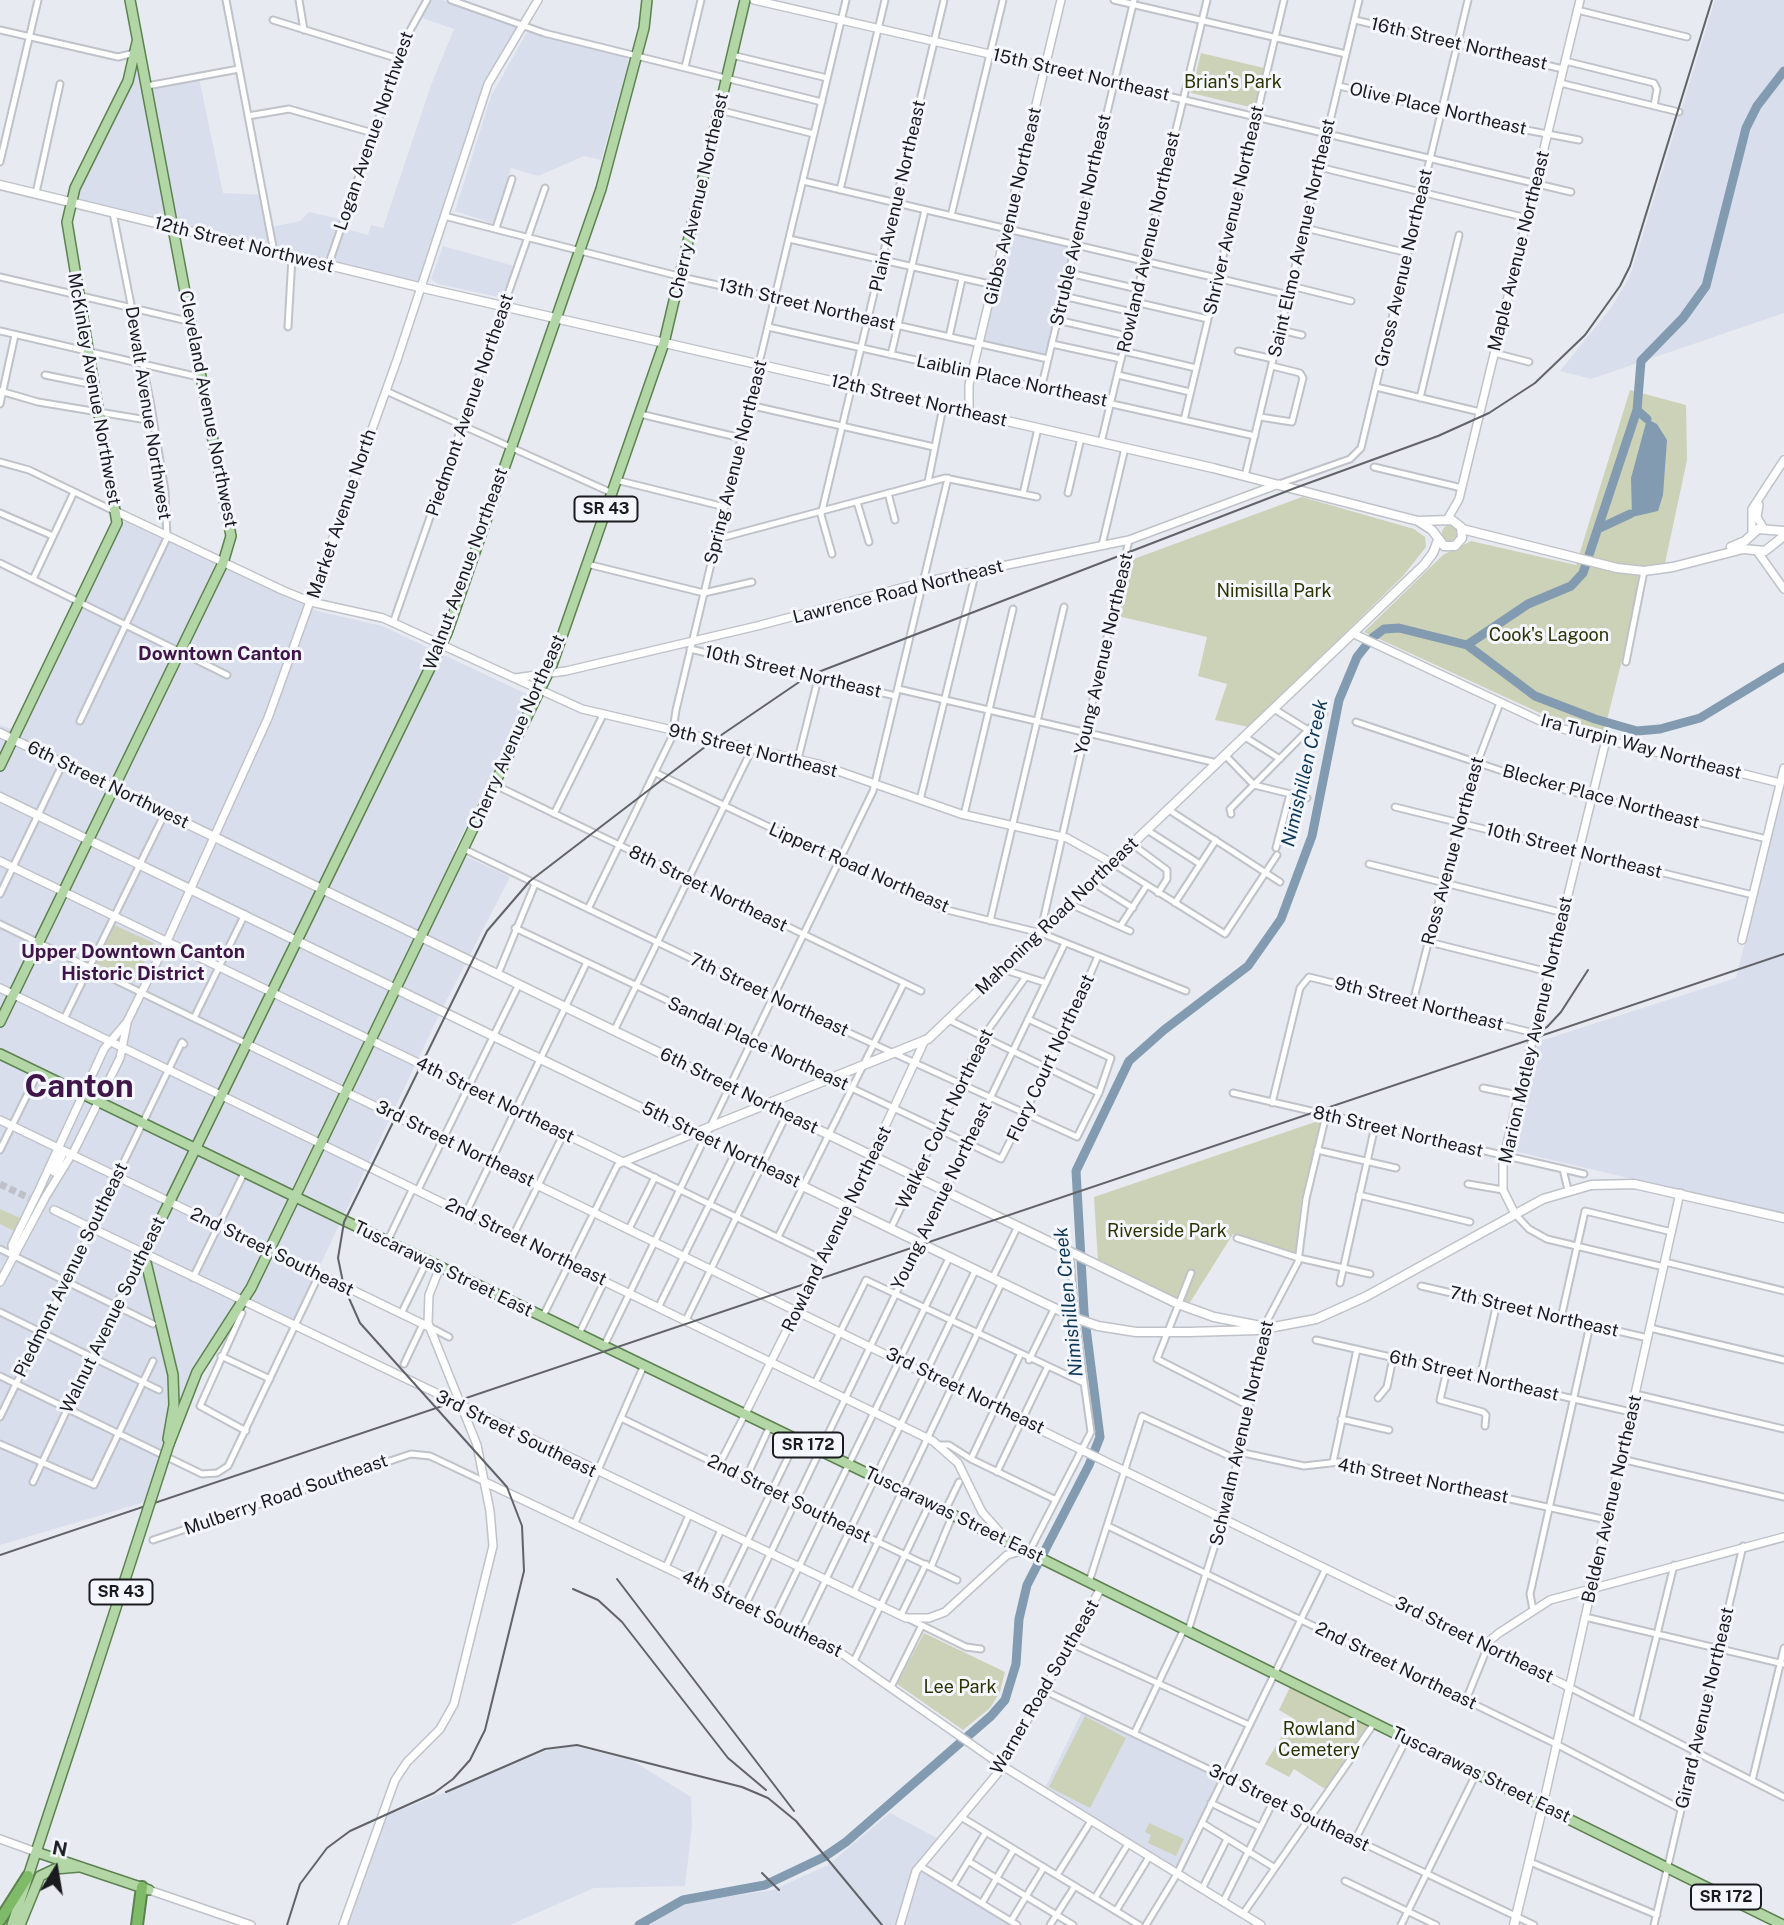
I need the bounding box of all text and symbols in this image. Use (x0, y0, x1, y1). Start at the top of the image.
street label: 16th Street Northeast (1368, 13, 1550, 75)
street label: Logan Avenue Northwest (330, 28, 418, 234)
street label: 15th Street Northeast (990, 44, 1172, 106)
park label: Brian's Park (1184, 71, 1282, 93)
street label: Olive Place Northeast (1347, 78, 1529, 140)
street label: Cherry Avenue Northeast (665, 91, 733, 301)
street label: Plain Avenue Northeast (865, 98, 931, 294)
street label: Shriver Avenue Northeast (1199, 103, 1269, 317)
street label: Gibbs Avenue Northeast (980, 105, 1046, 307)
street label: Struble Avenue Northeast (1046, 112, 1116, 328)
street label: Saint Elmo Avenue Northeast (1264, 117, 1340, 359)
street label: Rowland Avenue Northeast (1113, 129, 1185, 355)
street label: Maple Avenue Northeast (1484, 148, 1554, 354)
street label: Gross Avenue Northeast (1371, 167, 1437, 369)
street label: 12th Street Northwest (152, 212, 336, 278)
street label: McKinley Avenue Northwest (63, 271, 125, 507)
street label: 13th Street Northeast (716, 274, 898, 336)
street label: Cleveland Avenue Northwest (174, 289, 242, 529)
street label: Piedmont Avenue Northeast (422, 291, 518, 519)
street label: Dewalt Avenue Northwest (120, 305, 176, 521)
street label: Laiblin Place Northeast (915, 350, 1109, 412)
street label: Spring Avenue Northeast (700, 357, 772, 567)
street label: 12th Street Northeast (829, 370, 1009, 432)
street label: Market Avenue North (303, 426, 381, 602)
street label: Walnut Avenue Northeast (419, 465, 513, 673)
road number: SR 43 (574, 496, 638, 522)
street label: Young Avenue Northeast (1070, 551, 1138, 757)
street label: Lawrence Road Northeast (791, 555, 1005, 629)
park label: Nimisilla Park (1216, 580, 1332, 602)
park label: Cook's Lagoon (1489, 624, 1609, 646)
street label: Cherry Avenue Northeast (464, 631, 570, 833)
street label: 10th Street Northeast (703, 641, 883, 703)
district label: Downtown Canton (138, 643, 302, 665)
water label: Nimishillen Creek (1277, 697, 1333, 849)
street label: Ira Turpin Way Northeast (1538, 710, 1744, 784)
street label: 9th Street Northeast (666, 720, 840, 782)
street label: 6th Street Northwest (24, 736, 192, 834)
street label: Ross Avenue Northeast (1417, 754, 1489, 948)
street label: Blecker Place Northeast (1500, 760, 1702, 834)
street label: Lippert Road Northeast (765, 818, 953, 918)
street label: 10th Street Northeast (1484, 819, 1664, 883)
street label: Mahoning Road Northeast (971, 833, 1143, 999)
street label: 8th Street Northeast (625, 841, 791, 937)
street label: Marion Motley Avenue Northeast (1495, 894, 1577, 1166)
district label: Upper Downtown Canton Historic District (21, 941, 245, 985)
street label: 7th Street Northeast (686, 949, 852, 1041)
street label: Flory Court Northeast (1003, 971, 1099, 1145)
street label: 9th Street Northeast (1332, 973, 1506, 1035)
street label: Sandal Place Northeast (664, 992, 852, 1096)
street label: Walker Court Northeast (892, 1025, 998, 1213)
street label: 6th Street Northeast (656, 1043, 822, 1139)
street label: 4th Street Northeast (412, 1052, 578, 1148)
district label: Canton (24, 1068, 134, 1106)
street label: 3rd Street Northeast (372, 1096, 538, 1192)
street label: 5th Street Northeast (638, 1097, 804, 1193)
street label: Young Avenue Northeast (887, 1099, 997, 1293)
street label: 8th Street Northeast (1311, 1102, 1485, 1162)
street label: Rowland Avenue Northeast (778, 1122, 896, 1336)
street label: Piedmont Avenue Southeast (10, 1159, 132, 1381)
street label: 2nd Street Northeast (442, 1194, 610, 1290)
street label: 2nd Street Southeast (187, 1203, 357, 1301)
street label: Walnut Avenue Southeast (56, 1213, 170, 1417)
street label: Tuscarawas Street East (350, 1216, 536, 1322)
park label: Riverside Park (1107, 1220, 1227, 1242)
water label: Nimishillen Creek (1050, 1226, 1088, 1378)
street label: 7th Street Northeast (1447, 1282, 1621, 1342)
street label: Schwalm Avenue Northeast (1206, 1318, 1278, 1548)
street label: 3rd Street Northeast (882, 1343, 1048, 1439)
street label: 6th Street Northeast (1387, 1346, 1561, 1406)
street label: 3rd Street Southeast (432, 1386, 600, 1482)
street label: Belden Avenue Northeast (1578, 1393, 1646, 1605)
road number: SR 172 (773, 1432, 843, 1457)
street label: Mulberry Road Southeast (181, 1450, 391, 1540)
street label: 2nd Street Southeast (704, 1450, 874, 1548)
street label: 4th Street Northeast (1336, 1454, 1510, 1508)
street label: Tuscarawas Street East (861, 1462, 1047, 1568)
street label: 4th Street Southeast (678, 1566, 846, 1662)
road number: SR 43 (90, 1580, 152, 1604)
street label: 3rd Street Northeast (1391, 1592, 1557, 1688)
street label: Warner Road Southeast (986, 1596, 1104, 1778)
street label: Girard Avenue Northeast (1671, 1605, 1739, 1811)
street label: 2nd Street Northeast (1312, 1618, 1480, 1714)
park label: Lee Park (923, 1676, 997, 1698)
park label: Rowland Cemetery (1278, 1718, 1360, 1760)
street label: Tuscarawas Street East (1388, 1722, 1574, 1828)
street label: 3rd Street Southeast (1205, 1760, 1373, 1856)
north arrow (21, 1834, 91, 1904)
text: N (51, 1836, 69, 1861)
road number: SR 172 (1691, 1884, 1761, 1910)

